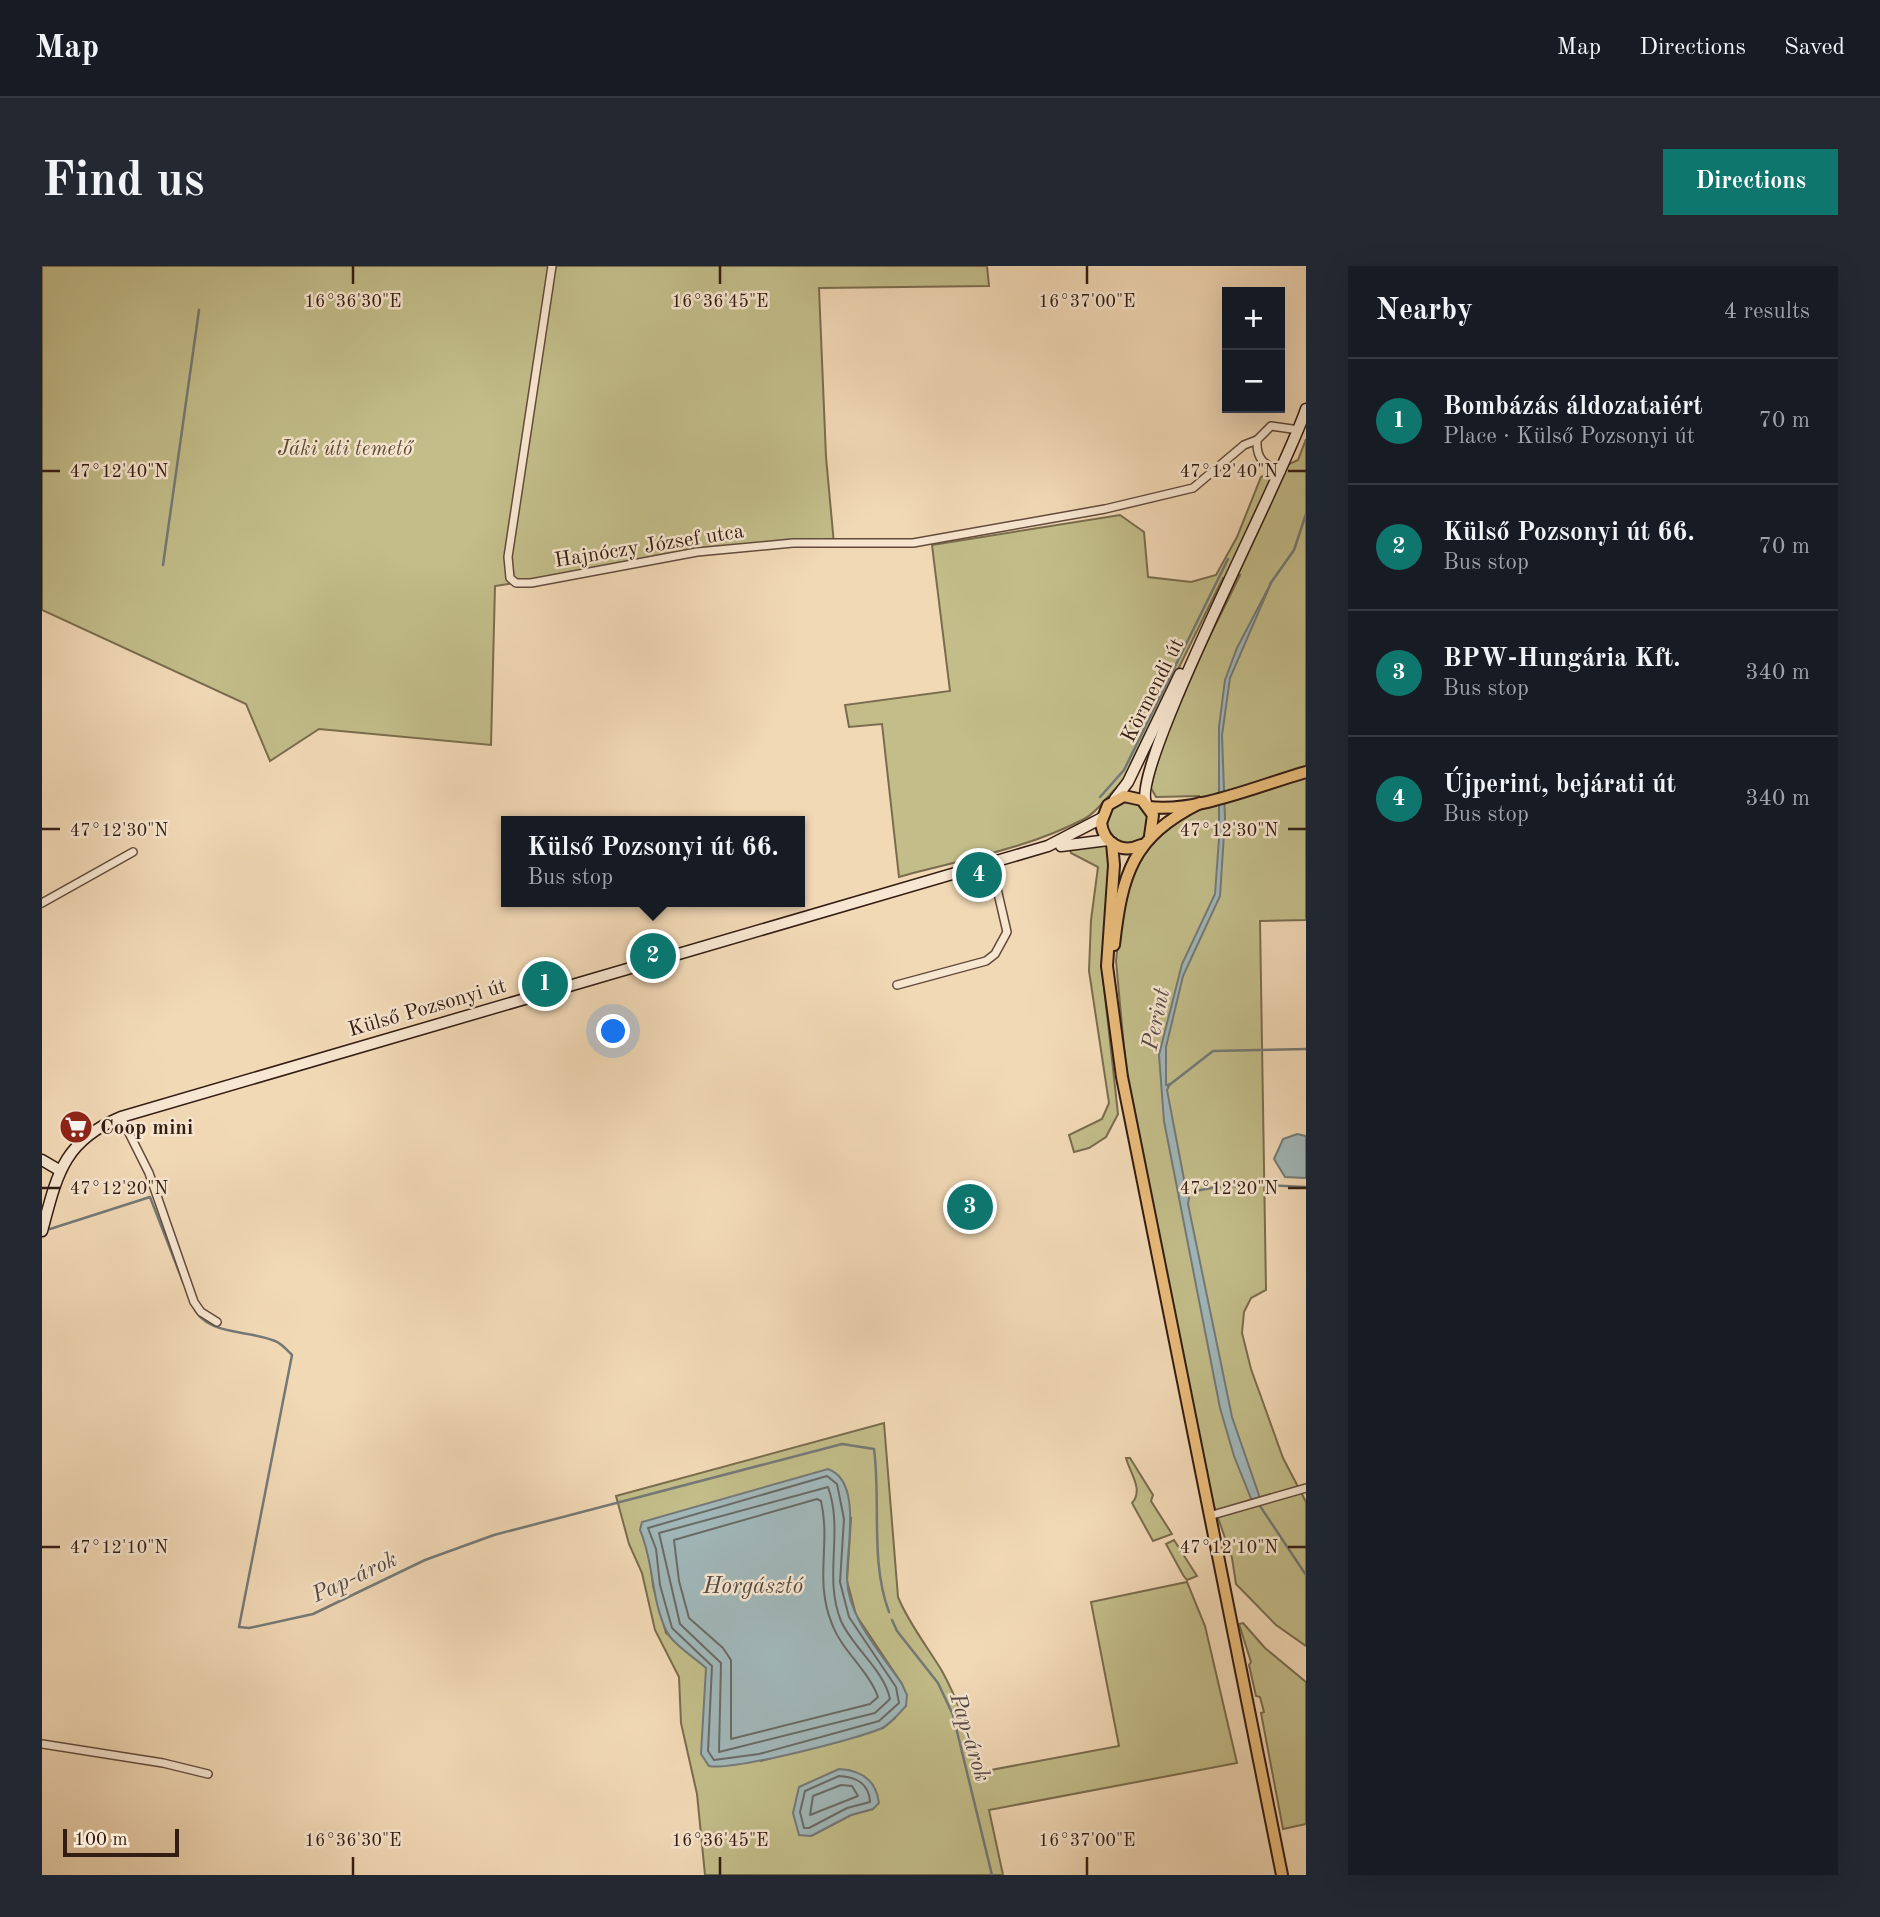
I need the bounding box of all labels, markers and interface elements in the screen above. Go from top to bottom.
text: Map [35,32,99,65]
text: Map [1557,36,1601,60]
text: Directions [1639,36,1746,60]
text: Saved [1784,36,1845,60]
button: Directions [1663,149,1838,215]
text: Find us [42,158,205,207]
map controls [1222,287,1285,413]
button: + [1222,287,1285,350]
text: 16°36'30"E [305,293,401,311]
text: 16°36'45"E [672,293,768,311]
text: 16°37'00"E [1039,293,1135,311]
text: Nearby [1376,296,1473,326]
text: 4 results [1724,300,1810,323]
button: − [1222,350,1285,413]
text: Bombázás áldozataiért [1443,394,1703,420]
text: 1 [1392,409,1406,432]
text: 70 m [1759,409,1810,432]
text: Place · Külső Pozsonyi út [1443,425,1695,448]
park label: Jáki úti temető [278,439,415,460]
text: 47°12'40"N [70,463,168,481]
text: 47°12'40"N [1180,463,1278,481]
text: Külső Pozsonyi út 66. [1443,520,1695,546]
street label: Hajnóczy József utca [553,521,745,572]
text: 2 [1392,535,1406,558]
text: 70 m [1759,535,1810,558]
text: Bus stop [1443,551,1529,574]
street label: Körmendi út [1118,635,1188,746]
text: BPW-Hungária Kft. [1443,646,1680,672]
text: 3 [1392,661,1406,684]
text: 340 m [1745,661,1810,684]
text: Bus stop [1443,677,1529,700]
text: Újperint, bejárati út [1443,772,1676,798]
text: 4 [1392,787,1406,810]
text: 340 m [1745,787,1810,810]
text: Bus stop [1443,803,1529,826]
popup [501,816,805,907]
text: 47°12'30"N [70,822,168,840]
text: 47°12'30"N [1180,822,1278,840]
text: Külső Pozsonyi út 66. [527,835,779,861]
pin: 4 [956,849,1002,901]
text: Bus stop [527,866,613,889]
pin: 2 [630,930,676,982]
pin: 1 [522,958,568,1010]
street label: Külső Pozsonyi út [346,976,509,1041]
water label: Perint [1139,986,1174,1053]
your location [596,1014,630,1048]
supermarket icon: Coop mini [57,1108,95,1146]
place label: Coop mini [100,1118,193,1139]
text: 47°12'20"N [70,1180,168,1198]
text: 47°12'20"N [1180,1180,1278,1198]
pin: 3 [947,1181,993,1233]
text: 47°12'10"N [70,1539,168,1557]
text: 47°12'10"N [1180,1539,1278,1557]
water label: Pap-árok [307,1548,401,1608]
water label: Horgásztó [702,1575,804,1599]
water label: Pap-árok [944,1689,994,1785]
scale bar [63,1826,178,1858]
text: 100 m [74,1831,127,1850]
text: 16°36'30"E [305,1832,401,1850]
text: 16°36'45"E [672,1832,768,1850]
text: 16°37'00"E [1039,1832,1135,1850]

